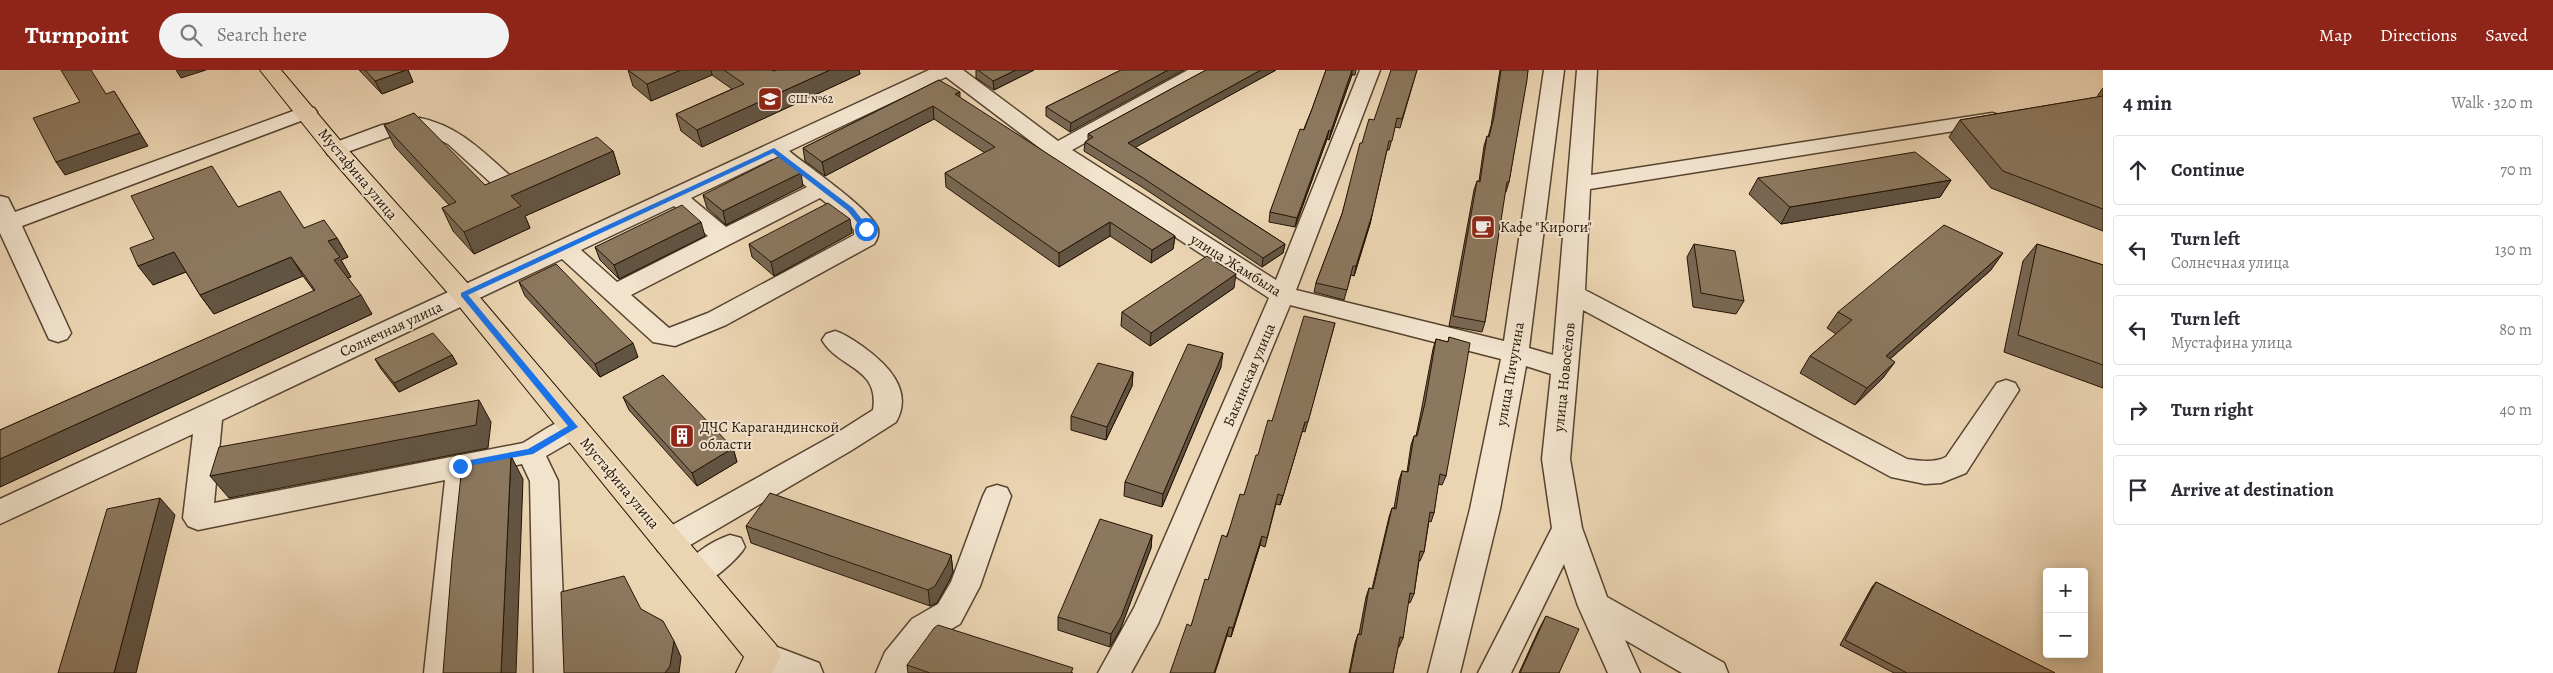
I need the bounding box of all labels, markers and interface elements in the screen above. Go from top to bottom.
search box [159,13,509,58]
text: Turnpoint [25,19,129,51]
icon: search [177,21,205,49]
text: Search here [217,22,307,48]
text: Map [2319,23,2352,47]
text: Directions [2380,23,2457,47]
text: Saved [2485,23,2528,47]
school or university icon: СШ №62 [757,86,783,112]
text: 4 min [2123,89,2172,117]
place label: СШ №62 [788,91,834,107]
text: Walk · 320 m [2451,92,2533,114]
street label: Мустафина улица [314,124,402,224]
icon: ahead [2124,156,2152,184]
text: Continue [2171,157,2245,183]
text: 70 m [2500,159,2532,181]
cafe icon: Кафе "Кироги" [1470,214,1496,240]
place label: Кафе "Кироги" [1500,217,1592,237]
route start [855,218,878,241]
text: Turn left [2171,226,2240,252]
street label: улица Жамбыла [1186,228,1285,301]
icon: left [2124,236,2152,264]
text: 130 m [2495,239,2532,261]
text: Солнечная улица [2171,252,2289,274]
street label: Солнечная улица [336,296,446,362]
text: Turn left [2171,306,2240,332]
icon: left [2124,316,2152,344]
text: 80 m [2499,319,2532,341]
street label: Бакинская улица [1218,320,1280,430]
street label: улица Пичугина [1491,320,1529,429]
street label: улица Новосёлов [1548,321,1580,434]
text: Мустафина улица [2171,332,2292,354]
icon: right [2124,396,2152,424]
text: Turn right [2171,397,2253,423]
text: 40 m [2500,399,2532,421]
place label: ДЧС Карагандинской области [700,417,839,454]
building icon: ДЧС Карагандинской области [669,423,695,449]
street label: Мустафина улица [576,433,664,533]
route end [449,455,472,478]
icon: arrive [2124,476,2152,504]
text: Arrive at destination [2171,477,2334,503]
map controls [2043,568,2088,658]
button: + [2043,568,2088,613]
button: − [2043,613,2088,658]

